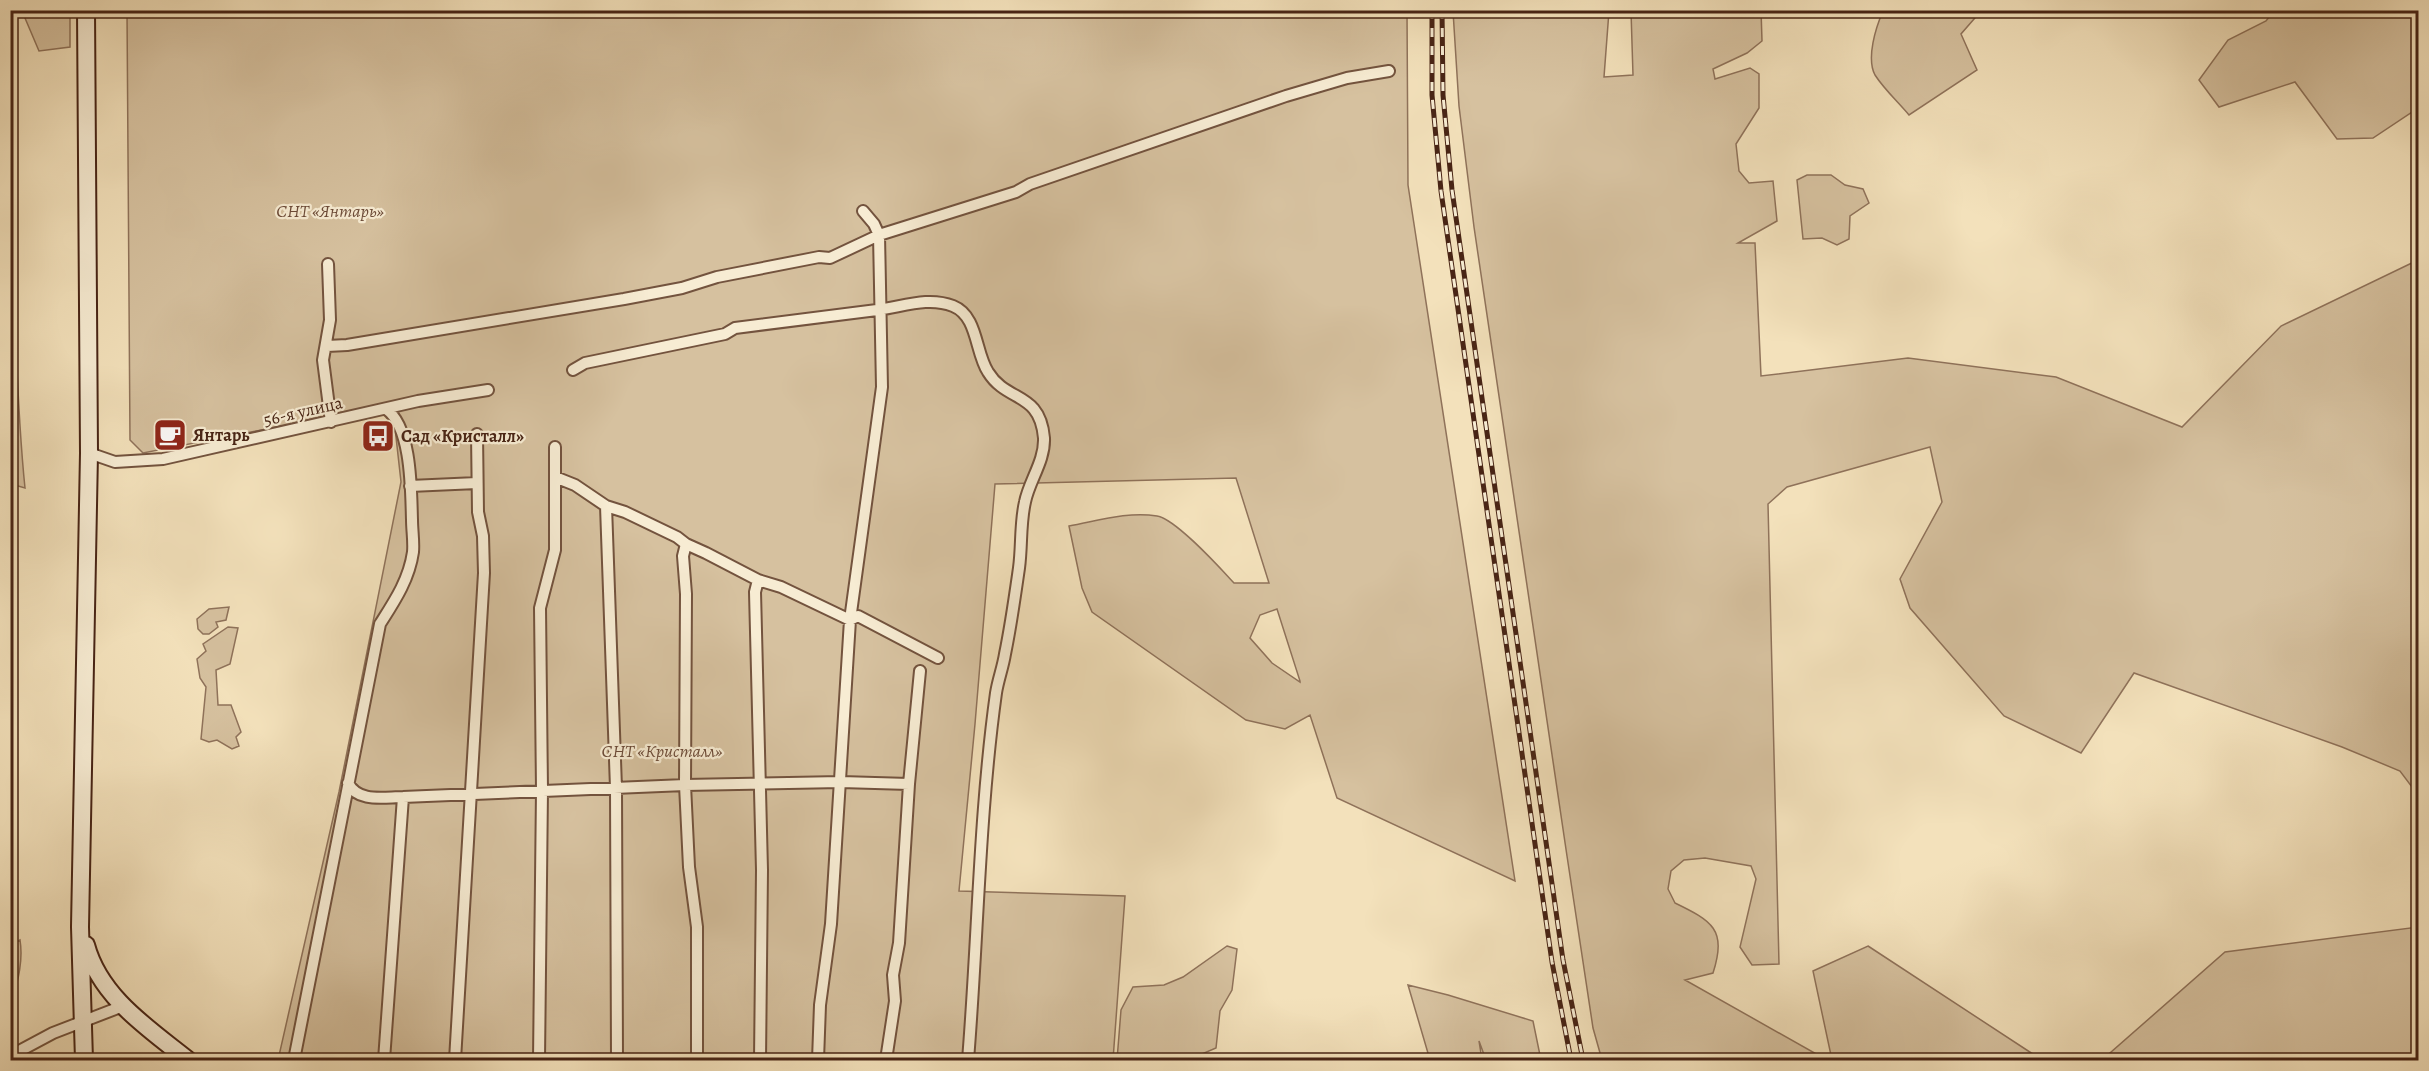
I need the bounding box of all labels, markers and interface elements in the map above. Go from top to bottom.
park label: СНТ «Янтарь» [276,199,384,223]
street label: 56-я улица [261,390,346,432]
cafe icon: Янтарь [152,417,188,453]
bus stop icon: Сад «Кристалл» [360,418,396,454]
place label: Янтарь [193,423,250,447]
place label: Сад «Кристалл» [401,424,524,448]
park label: СНТ «Кристалл» [602,739,723,763]

